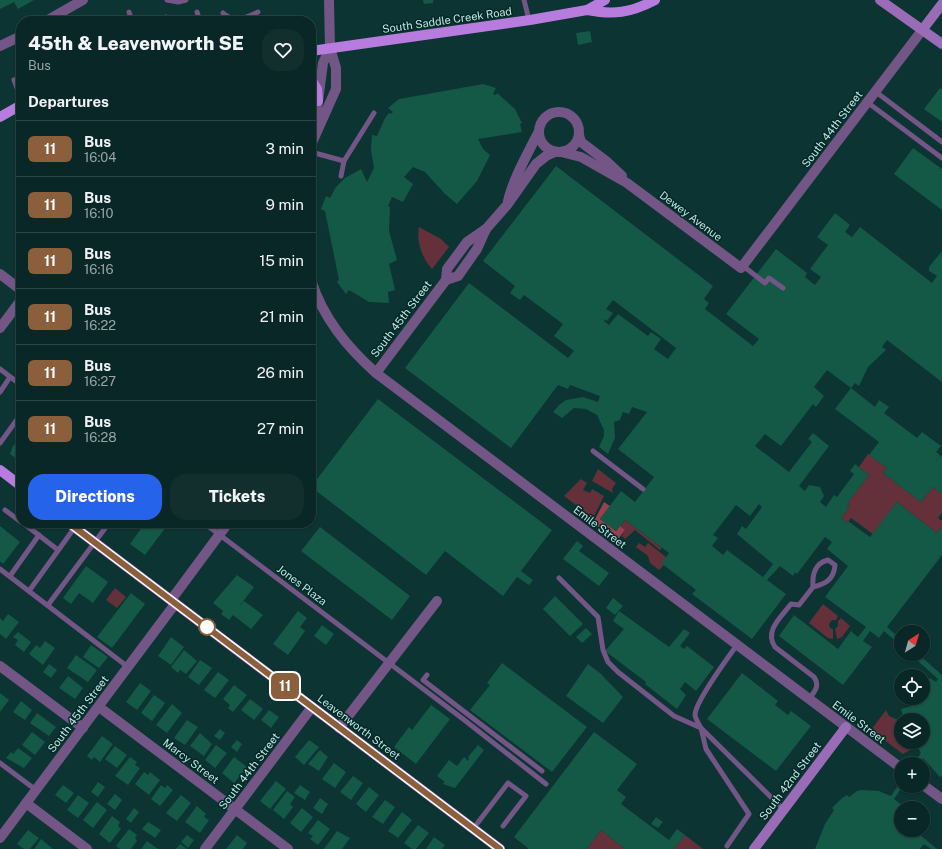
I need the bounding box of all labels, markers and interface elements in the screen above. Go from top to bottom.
street label: South Saddle Creek Road [381,5,513,35]
button: heart [262,29,304,71]
text: 45th & Leavenworth SE [28,32,244,54]
text: Bus [28,58,51,73]
street label: South 44th Street [799,88,865,170]
text: Departures [28,93,109,110]
text: Bus [84,133,111,150]
text: 3 min [265,140,304,157]
text: 11 [44,141,56,157]
text: 16:04 [84,150,116,165]
text: Bus [84,189,111,206]
street label: Dewey Avenue [658,189,724,243]
text: 9 min [266,196,304,213]
text: 11 [44,197,56,213]
text: 16:10 [84,206,114,221]
text: Bus [84,245,111,262]
text: 15 min [259,252,304,269]
text: 11 [44,253,56,269]
text: 16:16 [84,262,114,277]
street label: South 45th Street [368,278,434,360]
text: Bus [84,301,111,318]
text: 21 min [260,308,304,325]
text: 11 [44,309,56,325]
text: 16:22 [84,318,116,333]
text: Bus [84,357,111,374]
text: 26 min [257,364,304,381]
text: 11 [44,365,56,381]
text: 16:27 [84,374,116,389]
text: Bus [84,413,111,430]
text: 27 min [257,420,304,437]
text: 11 [44,421,56,437]
text: 16:28 [84,430,117,445]
button: Directions [28,474,162,520]
button: Tickets [170,474,304,520]
street label: Emile Street [571,503,629,551]
street label: Jones Plaza [275,562,329,608]
unlabelled marker [198,618,216,636]
north arrow [894,625,930,661]
map controls [894,625,930,837]
button: locate [894,669,930,705]
street label: South 45th Street [45,673,111,755]
line badge: 11 [267,673,303,699]
text: 11 [279,678,291,694]
street label: Leavenworth Street [315,692,403,762]
street label: Emile Street [830,698,888,746]
button: layers [894,713,930,749]
street label: South 44th Street [216,730,282,812]
street label: Marcy Street [161,736,221,786]
street label: South 42nd Street [757,740,823,822]
button: + [894,757,930,793]
button: − [894,801,930,837]

